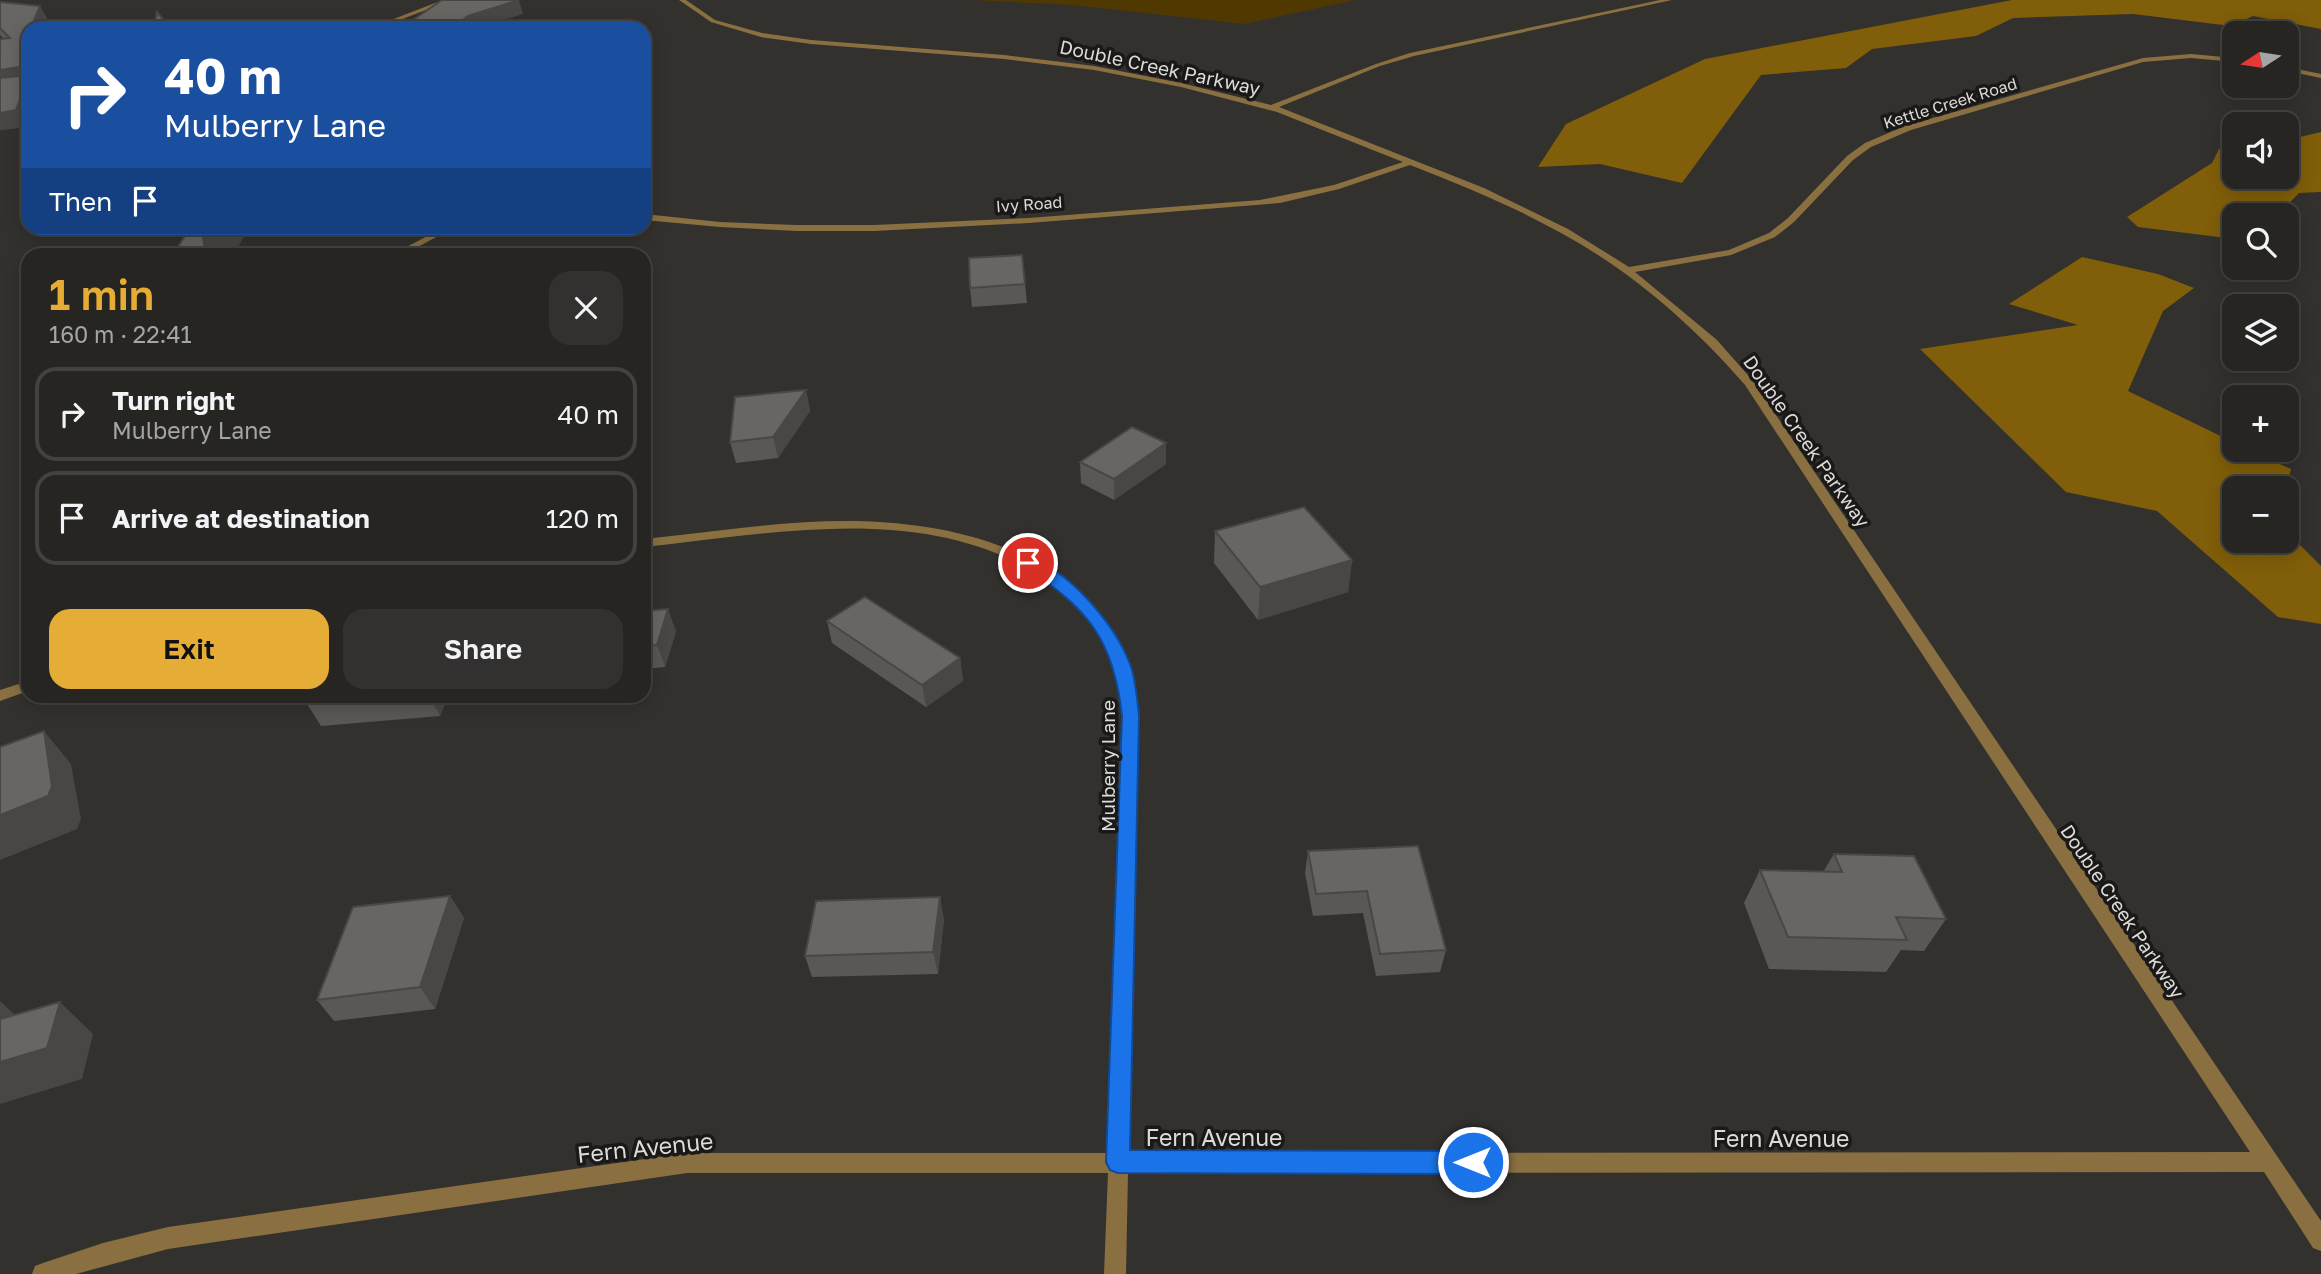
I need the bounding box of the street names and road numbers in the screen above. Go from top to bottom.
street label: Double Creek Parkway [1058,34,1263,100]
street label: Kettle Creek Road [1881,73,2019,133]
street label: Ivy Road [995,192,1063,216]
street label: Double Creek Parkway [1739,351,1875,532]
street label: Mulberry Lane [1096,700,1119,832]
street label: Double Creek Parkway [2056,820,2190,1003]
street label: Fern Avenue [1146,1123,1282,1151]
street label: Fern Avenue [1713,1124,1849,1152]
street label: Fern Avenue [575,1126,715,1168]

